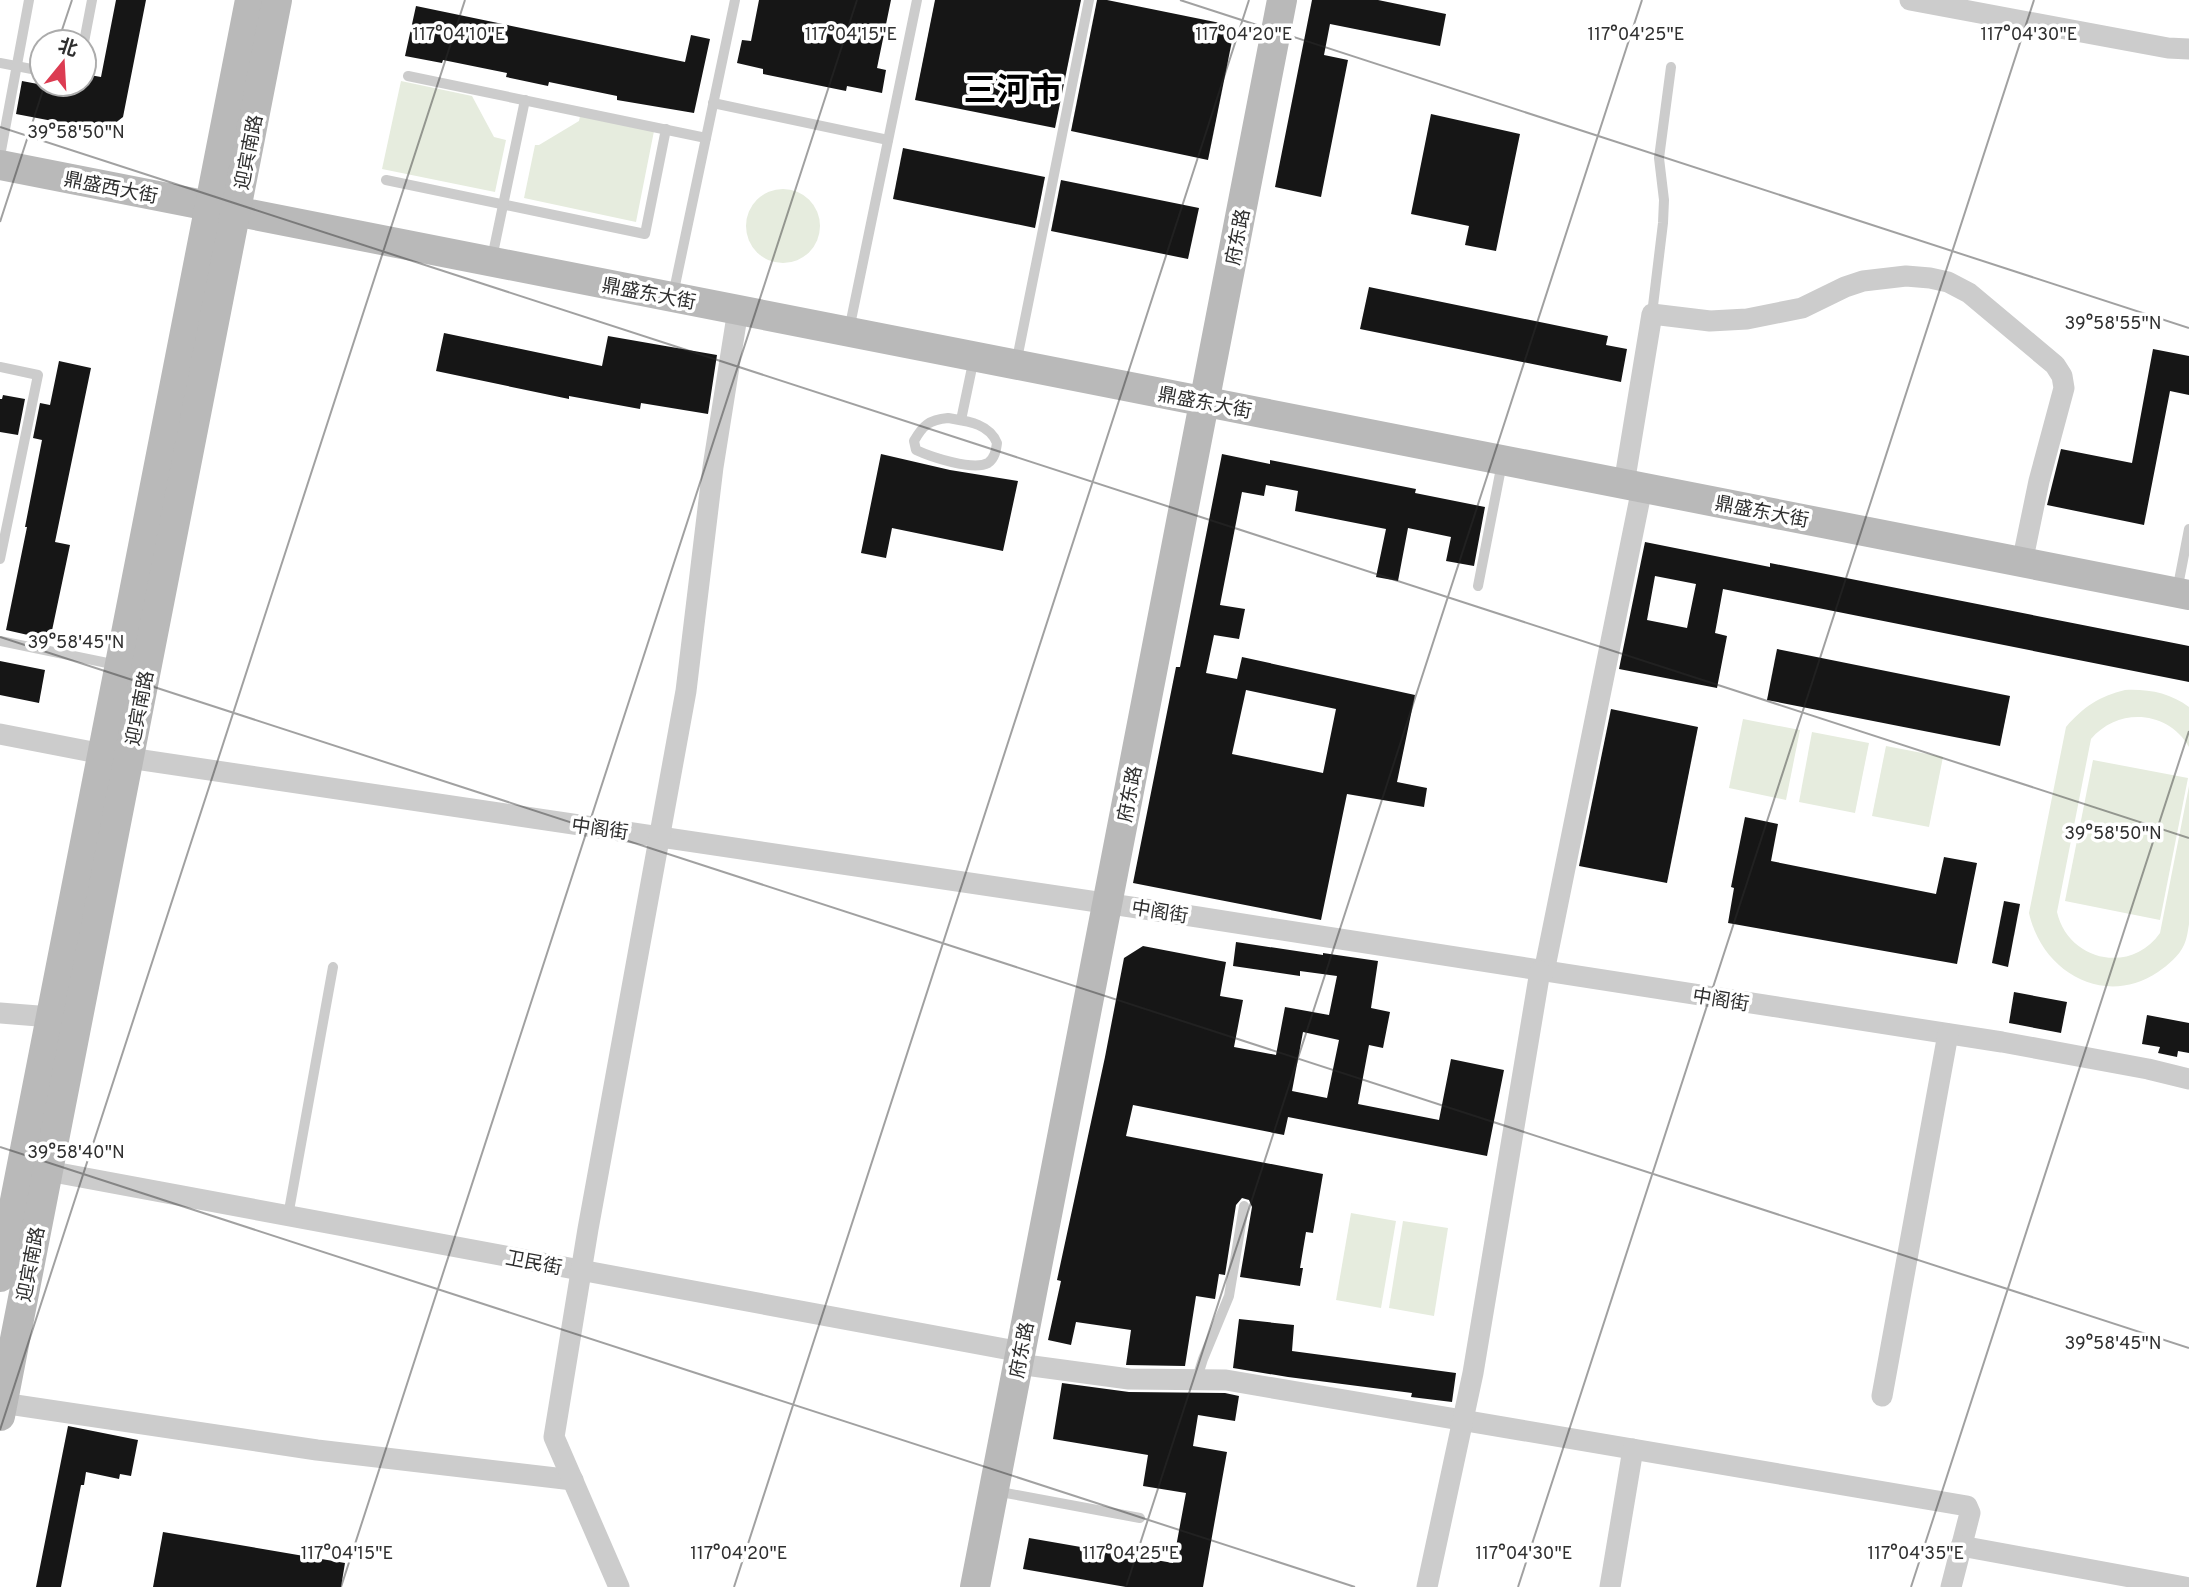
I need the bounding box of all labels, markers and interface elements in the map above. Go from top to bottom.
text: 117°04'10"E [412,24,506,47]
text: 117°04'15"E [805,24,897,47]
text: 117°04'20"E [1195,24,1293,47]
text: 117°04'25"E [1588,24,1684,47]
text: 117°04'30"E [1981,24,2077,47]
north arrow [28,28,98,98]
text: 北 [55,34,80,63]
district label: 三河市 [964,72,1063,114]
street label: 迎宾南路 [231,113,269,192]
text: 39°58'50"N [27,122,125,145]
street label: 鼎盛西大街 [62,168,160,210]
street label: 府东路 [1222,207,1256,268]
street label: 鼎盛东大街 [600,274,698,316]
text: 39°58'55"N [2065,313,2161,336]
street label: 鼎盛东大街 [1156,383,1254,425]
street label: 鼎盛东大街 [1713,492,1811,534]
text: 39°58'45"N [28,632,124,655]
street label: 迎宾南路 [122,669,160,748]
street label: 府东路 [1114,764,1148,825]
street label: 中阁街 [570,814,630,846]
text: 39°58'50"N [2064,823,2162,846]
street label: 中阁街 [1130,897,1190,929]
street label: 中阁街 [1691,985,1751,1017]
text: 39°58'40"N [27,1142,125,1165]
street label: 迎宾南路 [13,1225,51,1304]
street label: 卫民街 [503,1247,564,1281]
street label: 府东路 [1006,1320,1040,1381]
text: 39°58'45"N [2065,1333,2161,1356]
text: 117°04'15"E [301,1543,393,1566]
text: 117°04'20"E [690,1543,788,1566]
text: 117°04'25"E [1083,1543,1179,1566]
text: 117°04'30"E [1476,1543,1572,1566]
text: 117°04'35"E [1868,1543,1964,1566]

